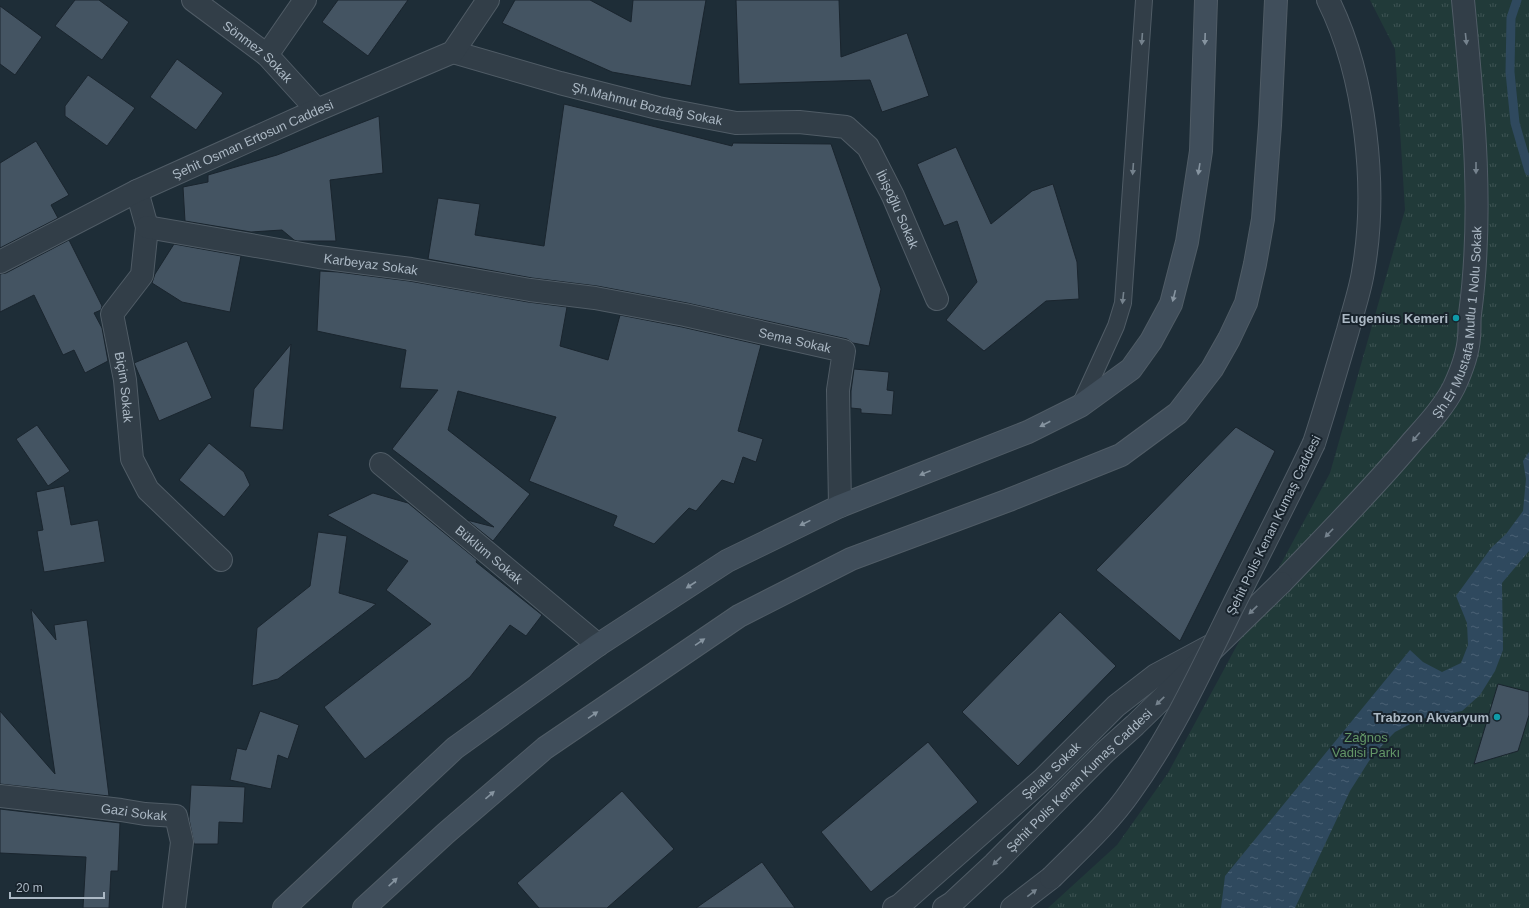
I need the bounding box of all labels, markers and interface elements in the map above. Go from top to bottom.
street label: Sönmez Sokak [220,18,296,86]
one-way arrow [1138,33,1145,45]
one-way arrow [1202,33,1208,46]
one-way arrow [1463,33,1470,45]
street label: Şh.Mahmut Bozdağ Sokak [570,79,724,128]
street label: Şehit Osman Ertosun Caddesi [170,97,336,182]
one-way arrow [1473,162,1479,175]
one-way arrow [1129,163,1136,175]
one-way arrow [1196,163,1202,175]
street label: İbişoğlu Sokak [873,168,922,251]
street label: Şh.Er Mustafa Mutlu 1 Nolu Sokak [1429,226,1484,421]
street label: Karbeyaz Sokak [323,251,420,278]
one-way arrow [1170,290,1176,302]
one-way arrow [1120,292,1126,304]
place label: Eugenius Kemeri [1342,311,1448,326]
marker: Eugenius Kemeri [1451,313,1461,323]
street label: Sema Sokak [757,325,833,356]
street label: Biçim Sokak [112,350,136,424]
one-way arrow [1039,421,1051,427]
one-way arrow [1412,432,1421,442]
street label: Şehit Polis Kenan Kumaş Caddesi [1223,433,1324,617]
one-way arrow [918,471,930,477]
one-way arrow [799,520,810,526]
street label: Büklüm Sokak [452,522,526,587]
one-way arrow [1324,528,1334,538]
one-way arrow [685,581,697,588]
one-way arrow [1248,606,1258,615]
one-way arrow [695,638,705,646]
one-way arrow [1155,696,1165,706]
street label: Şehit Polis Kenan Kumaş Caddesi [1003,706,1155,855]
place label: Trabzon Akvaryum [1373,710,1489,725]
one-way arrow [587,712,598,719]
marker: Trabzon Akvaryum [1492,712,1502,722]
park label: Zağnos Vadisi Parkı [1332,730,1400,760]
street label: Şelale Sokak [1019,739,1084,802]
one-way arrow [485,790,495,800]
street label: Gazi Sokak [100,801,168,823]
one-way arrow [992,856,1002,866]
scale bar [10,874,104,900]
one-way arrow [388,877,398,886]
text: 20 m [16,881,43,895]
one-way arrow [1026,889,1037,897]

